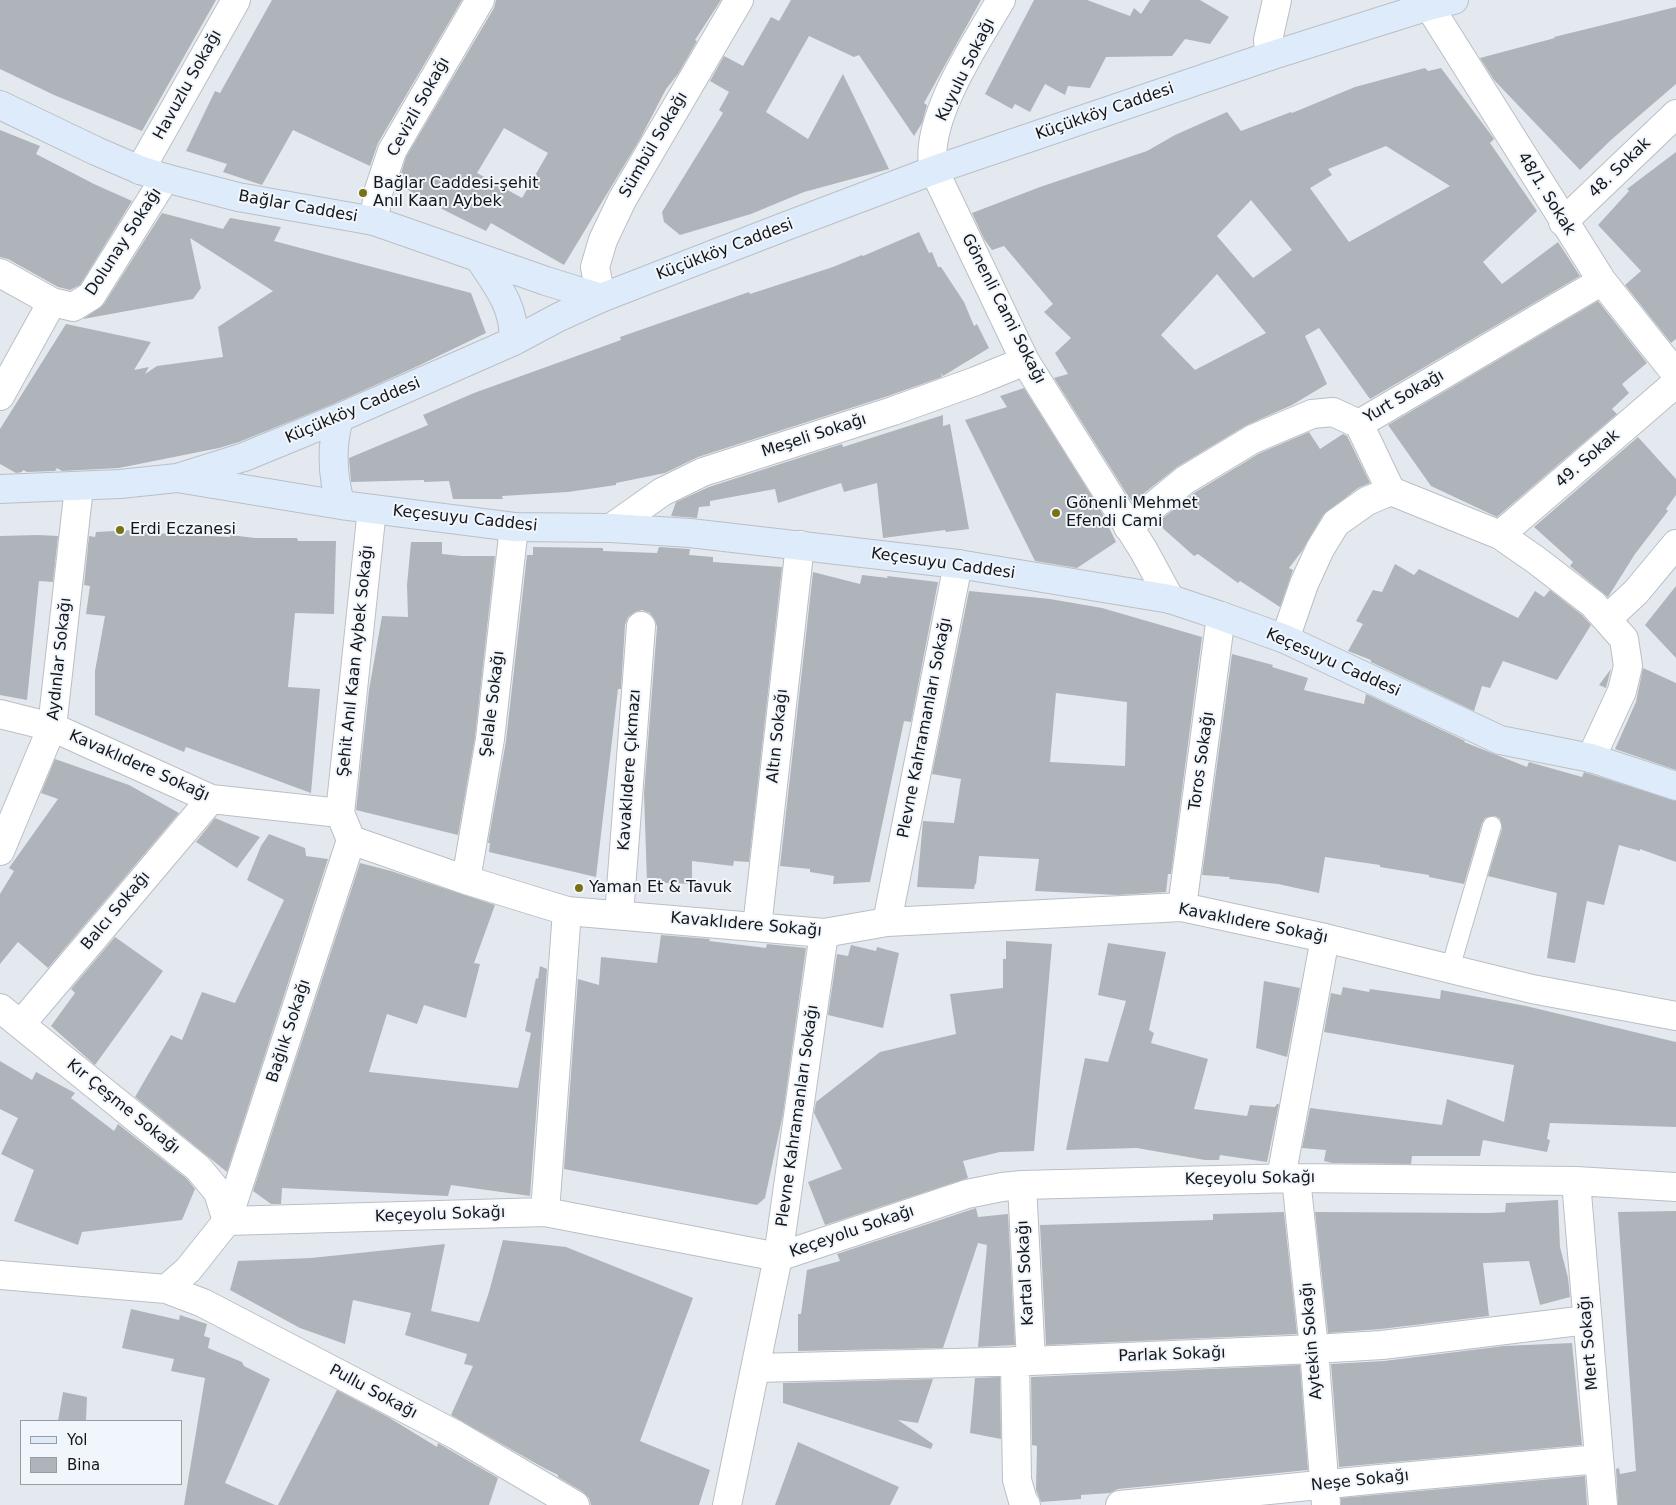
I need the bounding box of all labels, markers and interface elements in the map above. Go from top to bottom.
street label: Kuyulu Sokağı [933,15,999,125]
street label: Havuzlu Sokağı [150,27,226,143]
street label: Cevizli Sokağı [384,54,454,160]
street label: Küçükköy Caddesi [1033,79,1177,145]
street label: Sümbül Sokağı [616,89,692,201]
street label: 48. Sokak [1585,134,1655,202]
street label: 48/1. Sokak [1513,149,1579,239]
place label: Bağlar Caddesi-şehit Anıl Kaan Aybek [373,174,539,212]
street label: Dolunay Sokağı [82,185,166,299]
street label: Bağlar Caddesi [237,187,359,227]
marker: Bağlar Caddesi-şehit Anıl Kaan Aybek [357,187,369,199]
street label: Küçükköy Caddesi [654,215,796,285]
street label: Gönenli Cami Sokağı [957,231,1049,387]
street label: Yurt Sokağı [1361,366,1447,428]
street label: Küçükköy Caddesi [283,374,423,448]
street label: Meşeli Sokağı [759,410,869,462]
street label: 49. Sokak [1552,426,1624,492]
place label: Gönenli Mehmet Efendi Cami [1066,494,1198,532]
street label: Keçesuyu Caddesi [392,502,538,536]
marker: Gönenli Mehmet Efendi Cami [1050,507,1062,519]
place label: Erdi Eczanesi [130,520,236,540]
marker: Erdi Eczanesi [114,524,126,536]
street label: Şehit Anıl Kaan Aybek Sokağı [334,544,378,778]
street label: Keçesuyu Caddesi [870,544,1016,584]
street label: Aydınlar Sokağı [44,597,76,721]
street label: Plevne Kahramanları Sokağı [894,616,956,840]
street label: Keçesuyu Caddesi [1263,625,1403,701]
street label: Şelale Sokağı [477,650,509,758]
street label: Altın Sokağı [764,688,792,784]
street label: Kavaklıdere Çıkmazı [615,689,645,851]
street label: Toros Sokağı [1186,710,1218,812]
street label: Kavaklıdere Sokağı [66,726,212,806]
street label: Balcı Sokağı [78,868,154,954]
place label: Yaman Et & Tavuk [589,878,732,898]
marker: Yaman Et & Tavuk [573,882,585,894]
street label: Kavaklıdere Sokağı [1177,900,1329,948]
street label: Kavaklıdere Sokağı [669,909,823,941]
street label: Bağlık Sokağı [263,977,315,1085]
street label: Plevne Kahramanları Sokağı [773,1004,823,1228]
street label: Kır Çeşme Sokağı [63,1056,183,1158]
street label: Keçeyolu Sokağı [1185,1168,1315,1190]
street label: Keçeyolu Sokağı [787,1202,917,1262]
street label: Keçeyolu Sokağı [374,1203,506,1227]
street label: Kartal Sokağı [1014,1220,1038,1326]
street label: Aytekin Sokağı [1297,1282,1327,1400]
street label: Mert Sokağı [1575,1295,1603,1391]
street label: Parlak Sokağı [1118,1344,1226,1366]
street label: Pullu Sokağı [326,1361,420,1423]
legend [20,1420,182,1485]
text: Yol [67,1431,88,1449]
text: Bina [67,1456,100,1474]
street label: Neşe Sokağı [1310,1466,1410,1496]

